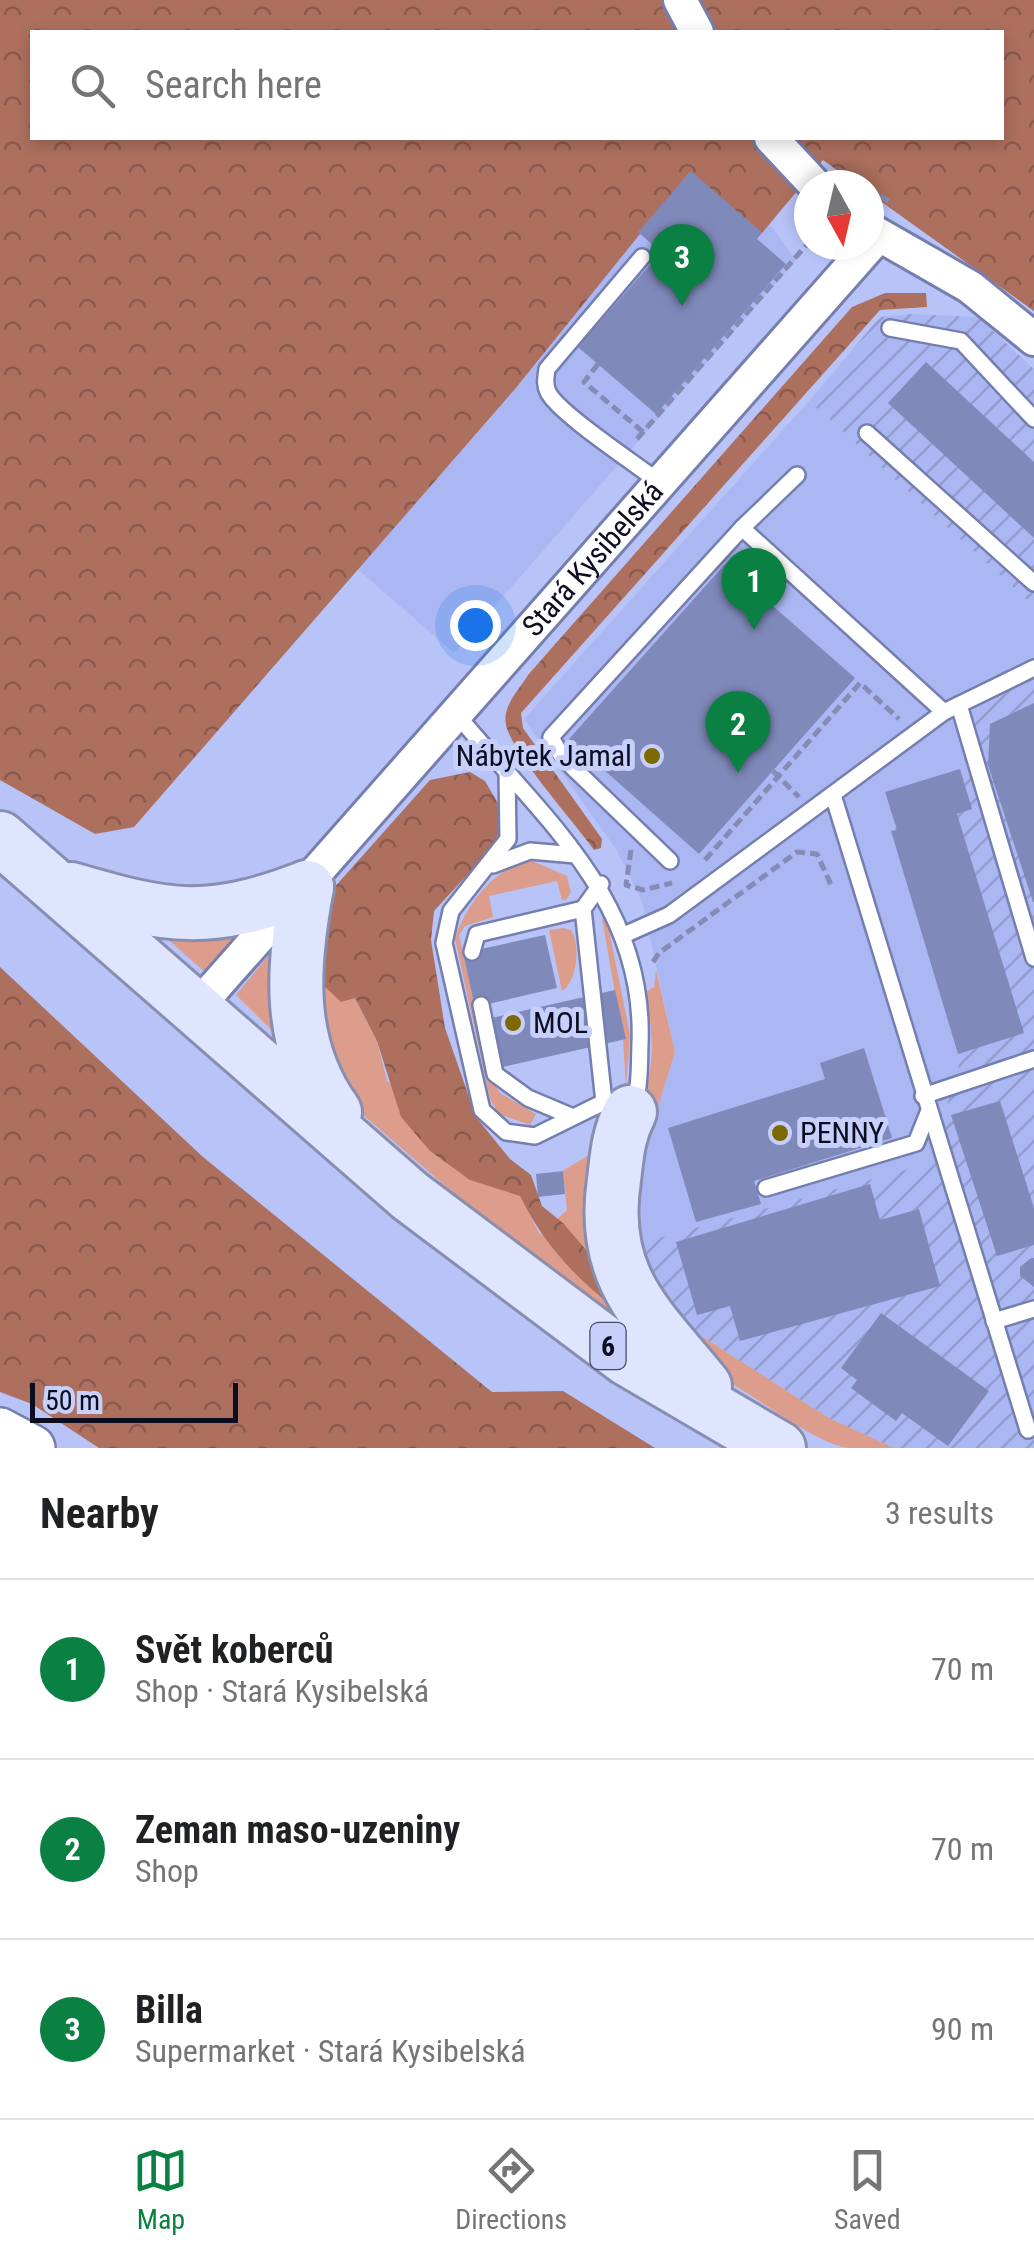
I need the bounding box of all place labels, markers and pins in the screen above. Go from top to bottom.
pin: 3 [650,224,714,306]
pin: 1 [722,548,786,630]
pin: 2 [706,690,770,773]
place label: Nábytek Jamal [456,738,632,773]
marker: Nábytek Jamal [641,745,663,767]
place label: MOL [533,1005,588,1040]
marker: MOL [502,1012,524,1034]
place label: PENNY [800,1115,884,1150]
marker: PENNY [769,1122,791,1144]

